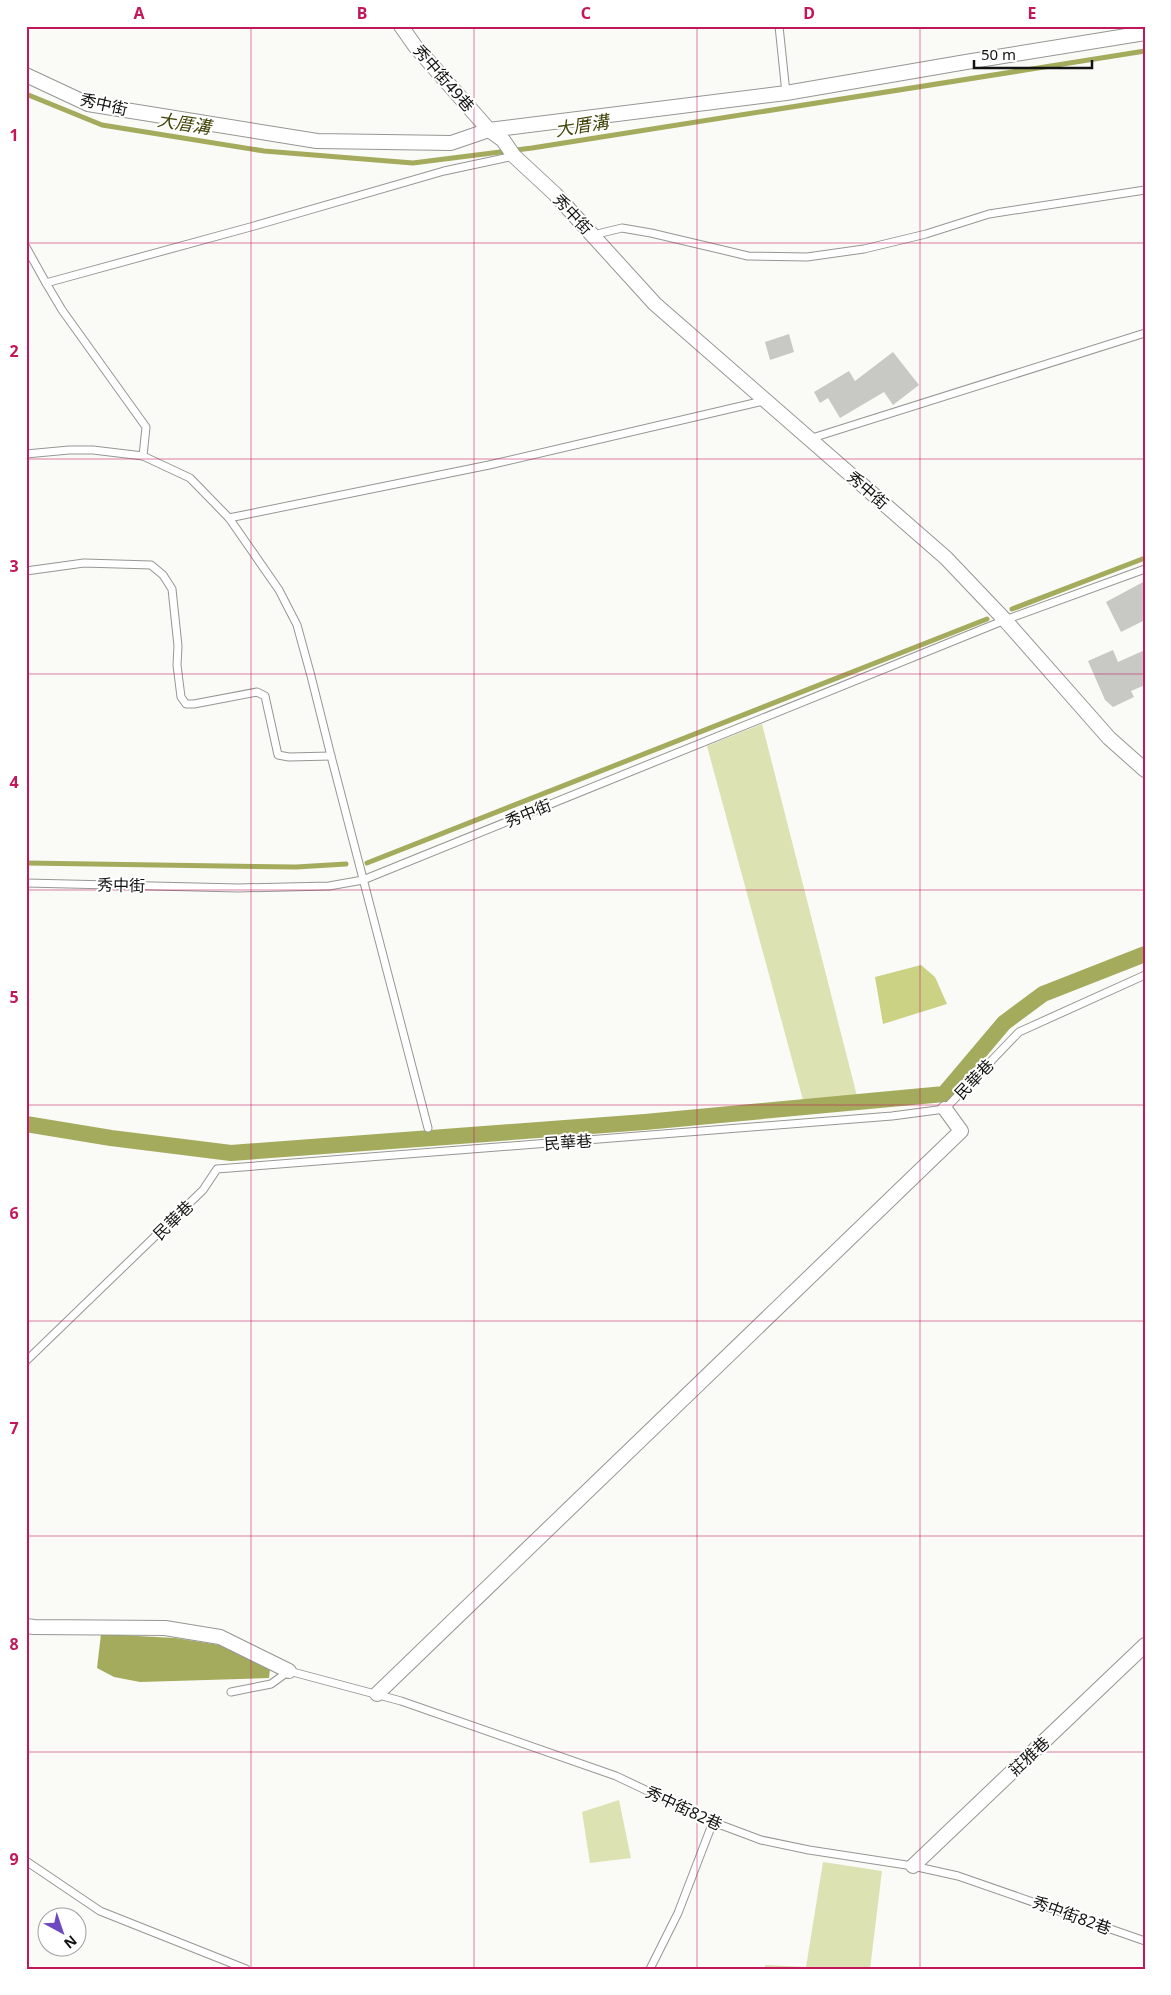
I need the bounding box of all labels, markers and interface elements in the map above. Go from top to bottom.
text: A [133,2,145,24]
text: B [357,2,367,24]
text: C [581,2,591,24]
text: D [803,2,815,24]
text: E [1028,2,1037,24]
scale bar [974,38,1091,70]
street label: 秀中街49巷 [409,40,479,116]
text: 50 m [981,44,1016,64]
street label: 秀中街 [78,88,130,120]
water label: 大厝溝 [156,107,216,140]
water label: 大厝溝 [553,108,613,141]
text: 1 [9,124,19,146]
street label: 秀中街 [549,189,597,239]
text: 2 [9,340,19,362]
street label: 秀中街 [843,466,893,514]
text: 3 [9,555,19,577]
text: 4 [9,771,19,793]
street label: 秀中街 [502,794,554,832]
street label: 秀中街 [97,874,145,896]
text: 5 [9,986,19,1008]
street label: 民華巷 [949,1054,999,1104]
street label: 民華巷 [543,1129,593,1155]
street label: 民華巷 [148,1195,198,1245]
text: 6 [9,1202,19,1224]
text: 7 [9,1417,19,1439]
text: 8 [9,1633,19,1655]
street label: 莊雅巷 [1004,1732,1054,1780]
street label: 秀中街82巷 [642,1781,726,1835]
text: 9 [9,1848,19,1870]
street label: 秀中街82巷 [1030,1891,1114,1939]
north arrow [38,1908,88,1958]
text: N [60,1931,81,1953]

